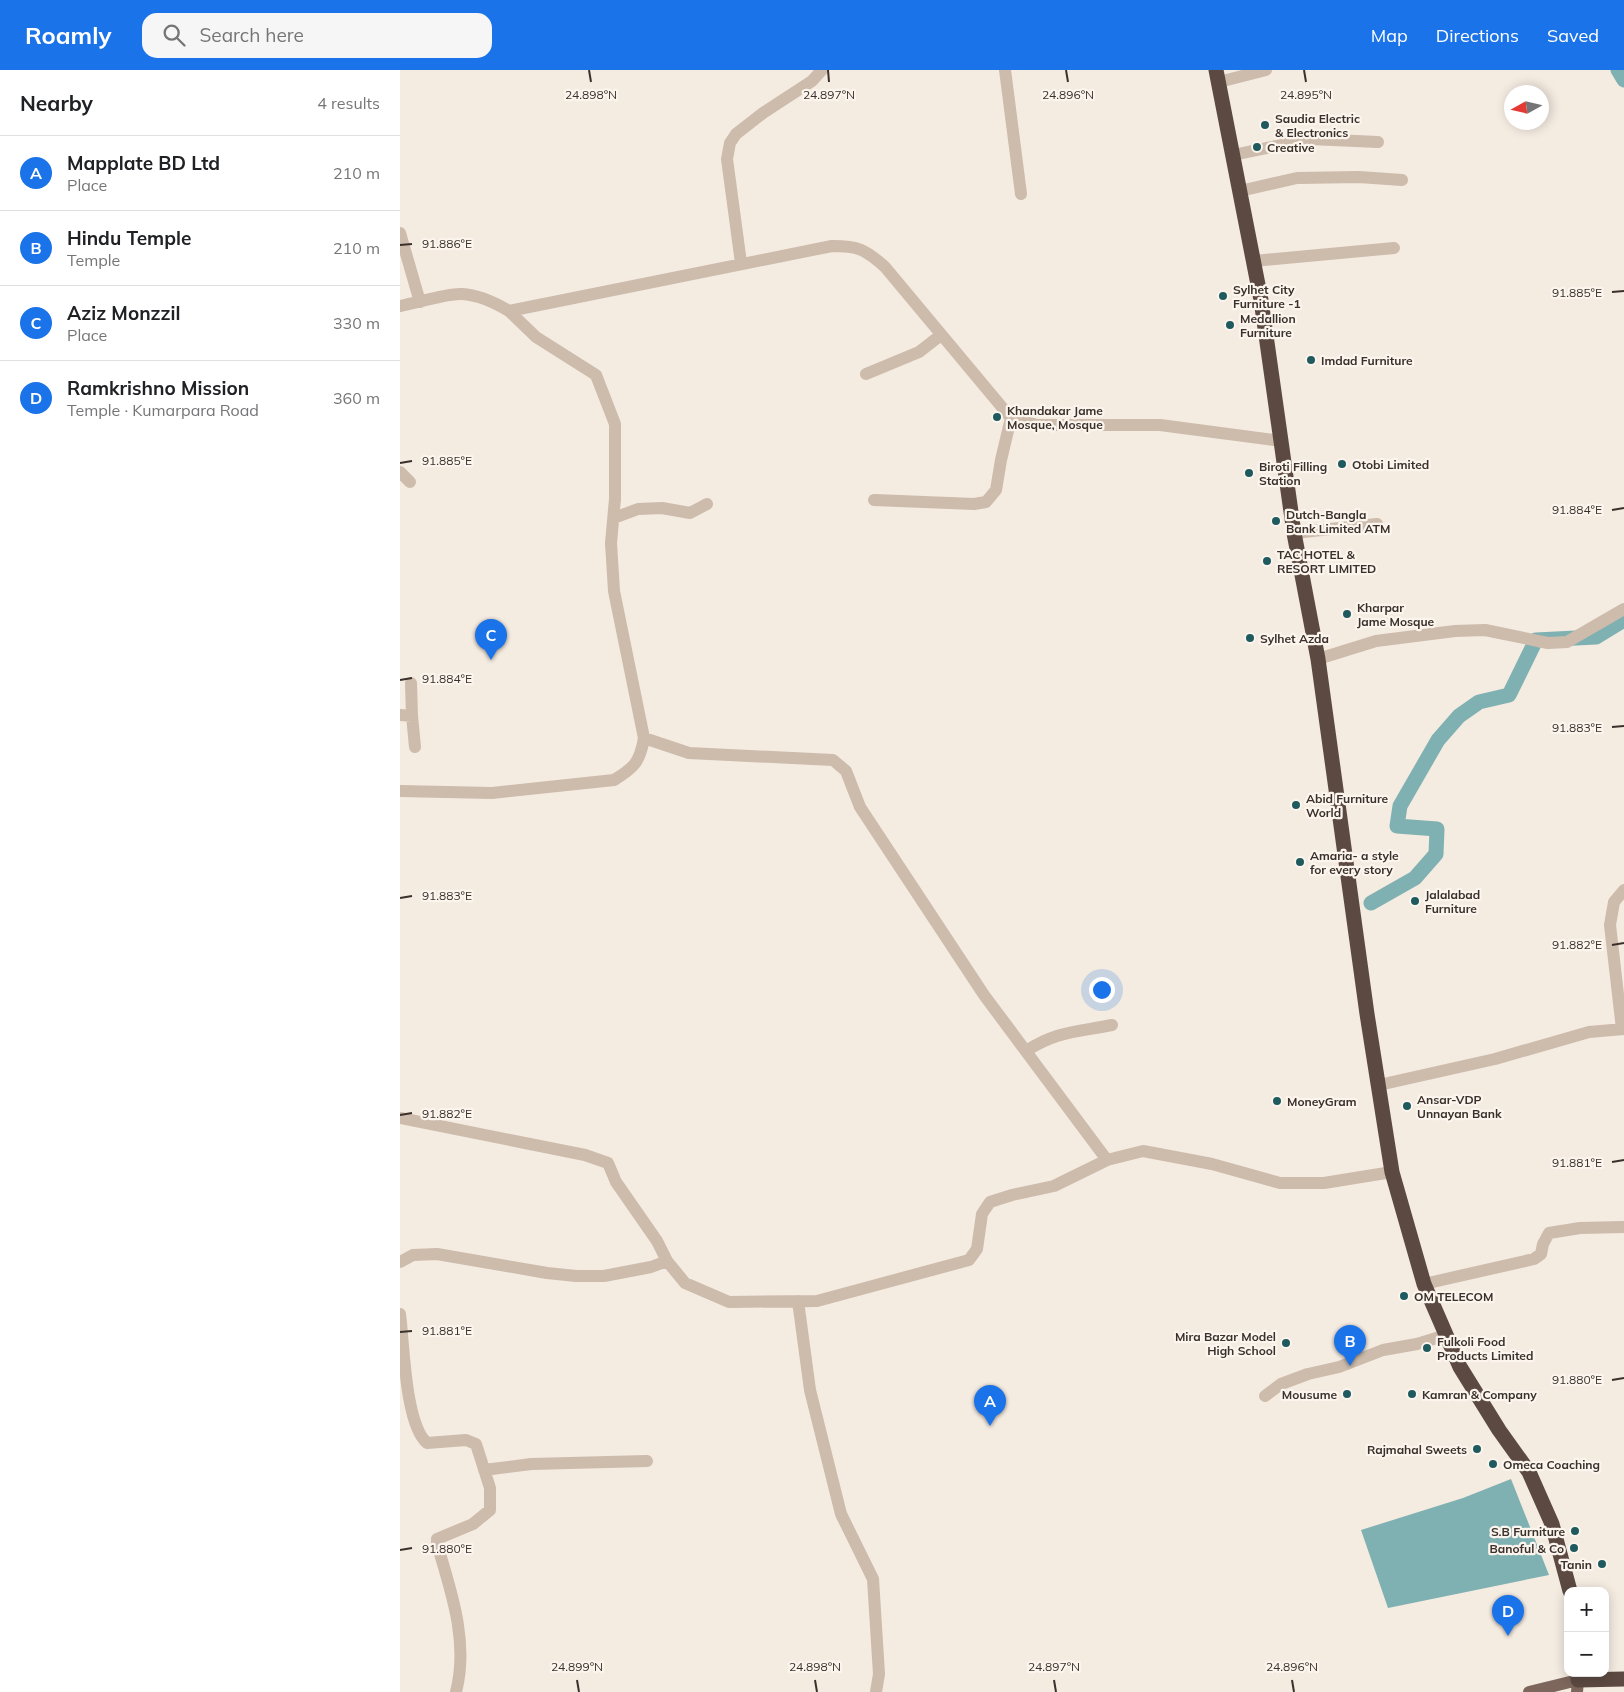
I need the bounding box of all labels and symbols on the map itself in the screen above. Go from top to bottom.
north arrow [1504,85,1549,130]
text: 24.898°N [565,87,617,102]
text: 24.897°N [803,87,855,102]
text: 24.896°N [1042,87,1094,102]
text: 24.895°N [1280,87,1332,102]
place label: Saudia Electric & Electronics [1275,111,1360,140]
marker: Saudia Electric & Electronics [1259,119,1271,131]
place label: Creative [1267,140,1315,155]
marker: Creative [1251,141,1263,153]
text: 91.886°E [422,236,472,251]
place label: Sylhet City Furniture -1 [1233,282,1301,311]
text: 91.885°E [1552,285,1602,300]
marker: Sylhet City Furniture -1 [1217,290,1229,302]
place label: Medallion Furniture [1240,311,1296,340]
marker: Medallion Furniture [1224,319,1236,331]
place label: Imdad Furniture [1321,353,1413,368]
marker: Imdad Furniture [1305,354,1317,366]
place label: Khandakar Jame Mosque, Mosque [1007,403,1103,432]
marker: Khandakar Jame Mosque, Mosque [991,411,1003,423]
text: 91.885°E [422,453,472,468]
place label: Otobi Limited [1352,457,1429,472]
marker: Otobi Limited [1336,458,1348,470]
place label: Biroti Filling Station [1259,459,1327,488]
marker: Biroti Filling Station [1243,467,1255,479]
text: 91.884°E [1552,502,1602,517]
place label: Dutch-Bangla Bank Limited ATM [1286,507,1390,536]
marker: Dutch-Bangla Bank Limited ATM [1270,515,1282,527]
place label: TAC HOTEL & RESORT LIMITED [1277,547,1376,576]
marker: TAC HOTEL & RESORT LIMITED [1261,555,1273,567]
place label: Kharpar Jame Mosque [1357,600,1435,629]
marker: Kharpar Jame Mosque [1341,608,1353,620]
pin: C [475,619,507,660]
place label: Sylhet Azda [1260,631,1329,646]
marker: Sylhet Azda [1244,632,1256,644]
text: 91.884°E [422,671,472,686]
text: 91.883°E [1552,720,1602,735]
place label: Abid Furniture World [1306,791,1389,820]
marker: Abid Furniture World [1290,799,1302,811]
place label: Amaria- a style for every story [1310,848,1399,877]
marker: Amaria- a style for every story [1294,856,1306,868]
place label: Jalalabad Furniture [1425,887,1480,916]
text: 91.883°E [422,888,472,903]
marker: Jalalabad Furniture [1409,895,1421,907]
text: 91.882°E [1552,937,1602,952]
your location [1089,977,1115,1003]
place label: Ansar-VDP Unnayan Bank [1417,1092,1502,1121]
place label: MoneyGram [1287,1094,1357,1109]
marker: MoneyGram [1271,1095,1283,1107]
marker: Ansar-VDP Unnayan Bank [1401,1100,1413,1112]
text: 91.882°E [422,1106,472,1121]
text: 91.881°E [1552,1155,1602,1170]
place label: OM TELECOM [1414,1289,1493,1304]
marker: OM TELECOM [1398,1290,1410,1302]
text: 91.881°E [422,1323,472,1338]
pin: B [1334,1325,1366,1366]
place label: Mira Bazar Model High School [1175,1329,1276,1358]
place label: Fulkoli Food Products Limited [1437,1334,1533,1363]
marker: Mira Bazar Model High School [1280,1337,1292,1349]
marker: Fulkoli Food Products Limited [1421,1342,1433,1354]
text: 91.880°E [1552,1372,1602,1387]
pin: A [974,1385,1006,1426]
place label: Mousume [1282,1387,1337,1402]
place label: Kamran & Company [1422,1387,1537,1402]
marker: Mousume [1341,1388,1353,1400]
marker: Kamran & Company [1406,1388,1418,1400]
place label: Rajmahal Sweets [1367,1442,1467,1457]
marker: Rajmahal Sweets [1471,1443,1483,1455]
place label: Omeca Coaching [1503,1457,1600,1472]
marker: Omeca Coaching [1487,1458,1499,1470]
place label: S.B Furniture [1491,1524,1565,1539]
marker: S.B Furniture [1569,1525,1581,1537]
text: 91.880°E [422,1541,472,1556]
place label: Banoful & Co [1490,1541,1564,1556]
marker: Banoful & Co [1568,1542,1580,1554]
place label: Tanin [1560,1557,1592,1572]
marker: Tanin [1596,1558,1608,1570]
pin: D [1492,1595,1524,1636]
text: 24.899°N [551,1659,603,1674]
text: 24.898°N [789,1659,841,1674]
text: 24.897°N [1028,1659,1080,1674]
text: 24.896°N [1266,1659,1318,1674]

